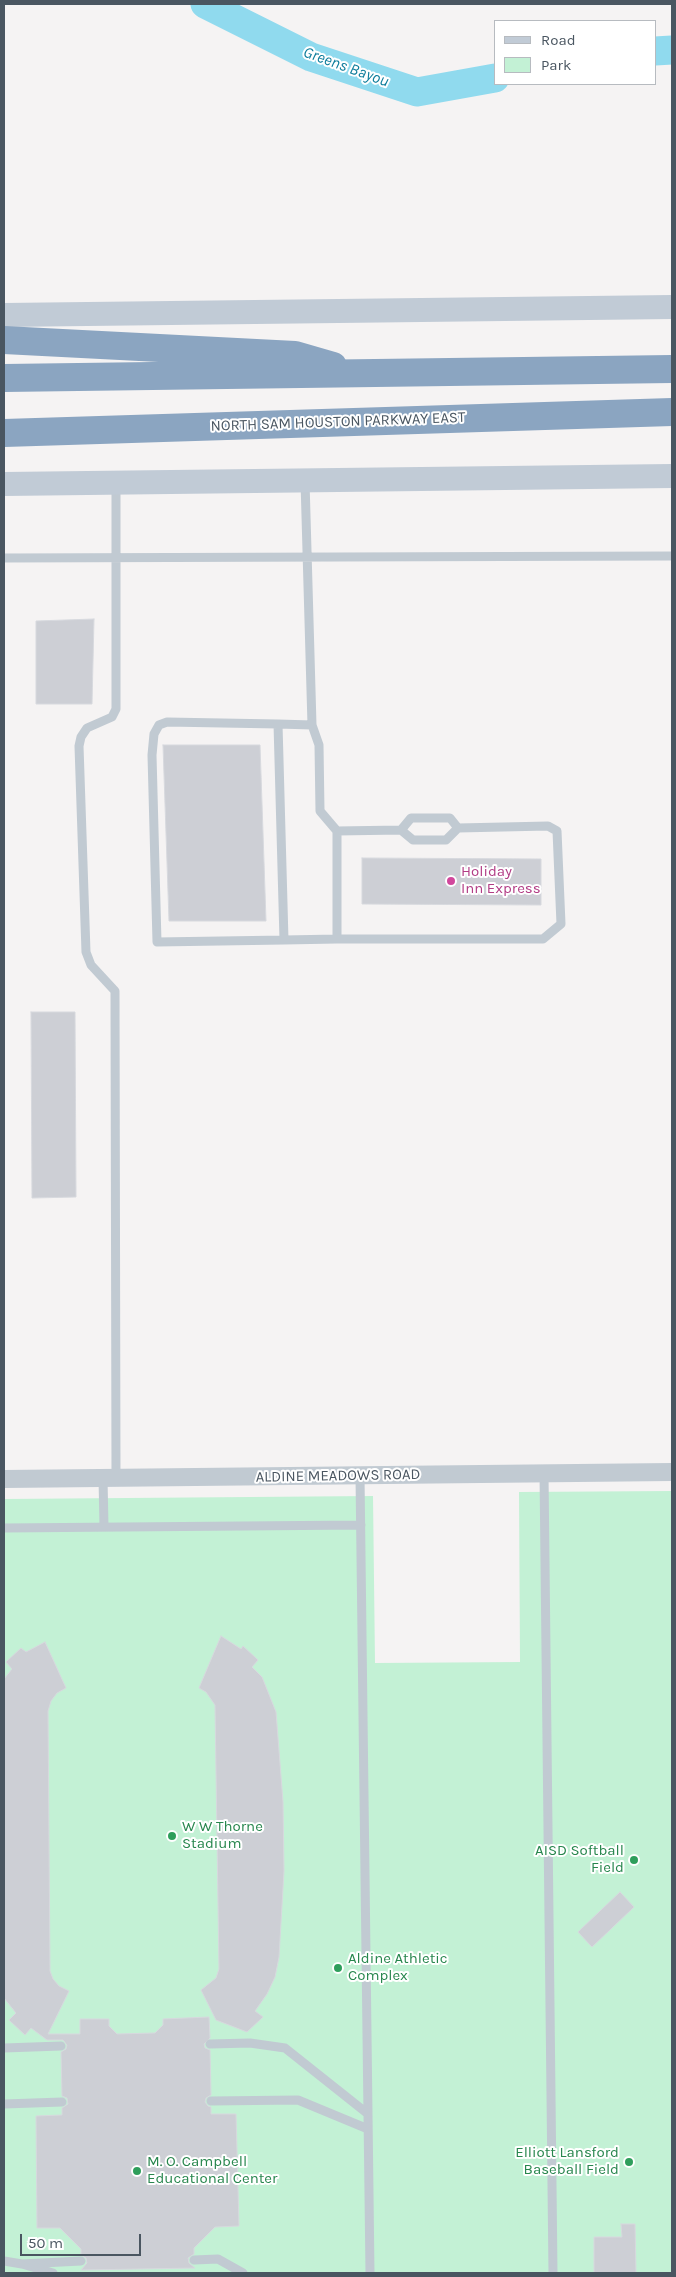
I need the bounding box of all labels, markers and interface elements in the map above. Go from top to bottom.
legend [493,20,656,85]
text: Road [541,31,576,49]
water label: Greens Bayou [301,43,391,91]
text: Park [541,56,571,74]
street label: NORTH SAM HOUSTON PARKWAY EAST [210,409,466,435]
place label: Holiday Inn Express [461,863,541,898]
marker: Holiday Inn Express [445,875,457,887]
street label: ALDINE MEADOWS ROAD [255,1466,421,1486]
place label: W W Thorne Stadium [182,1818,263,1853]
marker: W W Thorne Stadium [166,1830,178,1842]
place label: AISD Softball Field [535,1842,624,1877]
marker: AISD Softball Field [628,1854,640,1866]
place label: Aldine Athletic Complex [348,1950,448,1985]
marker: Aldine Athletic Complex [332,1962,344,1974]
place label: Elliott Lansford Baseball Field [515,2144,619,2179]
place label: M. O. Campbell Educational Center [147,2153,277,2188]
marker: Elliott Lansford Baseball Field [623,2156,635,2168]
marker: M. O. Campbell Educational Center [131,2165,143,2177]
scale bar [22,2224,144,2256]
text: 50 m [28,2234,63,2252]

